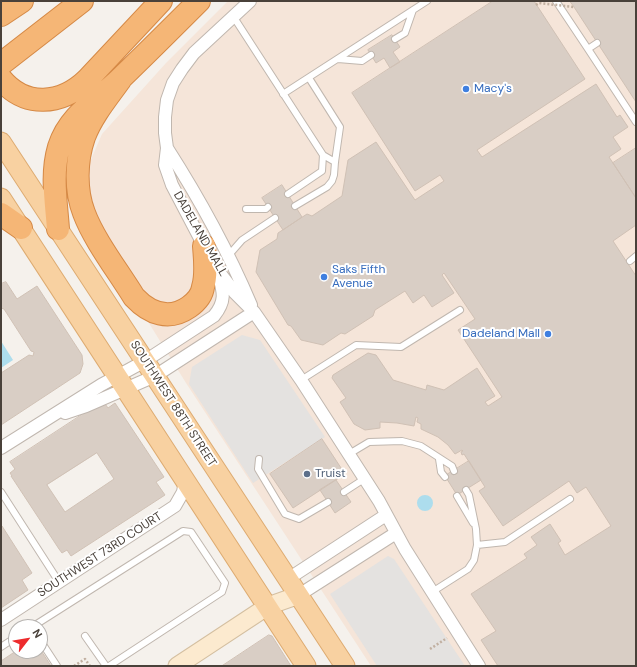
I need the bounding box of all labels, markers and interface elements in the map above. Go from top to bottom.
place label: Macy's [474,82,512,96]
marker: Macy's [461,84,471,94]
street label: DADELAND MALL [170,189,230,279]
place label: Saks Fifth Avenue [332,263,385,291]
marker: Saks Fifth Avenue [319,272,329,282]
place label: Dadeland Mall [462,327,540,341]
marker: Dadeland Mall [543,329,553,339]
street label: SOUTHWEST 88TH STREET [127,338,219,470]
place label: Truist [315,467,346,481]
marker: Truist [302,469,312,479]
street label: SOUTHWEST 73RD COURT [35,509,165,601]
north arrow [8,619,48,659]
text: N [29,626,45,640]

